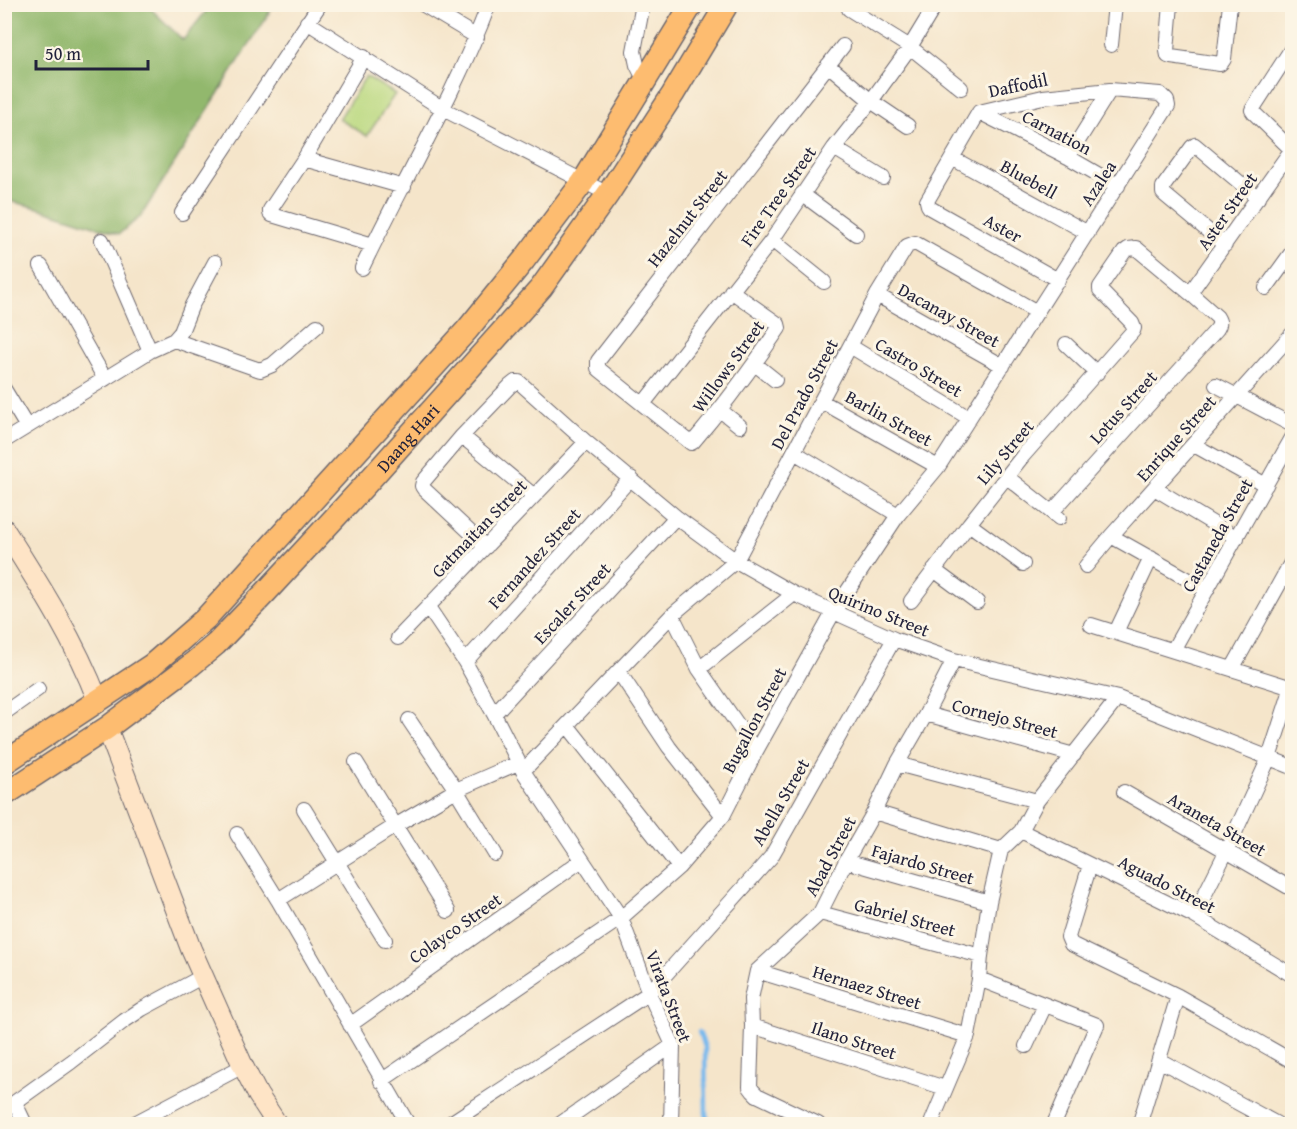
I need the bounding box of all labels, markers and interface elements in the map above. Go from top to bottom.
scale bar [36,33,148,71]
text: 50 m [45,40,81,67]
street label: Daffodil [986,66,1050,104]
street label: Carnation [1018,102,1096,162]
street label: Fire Tree Street [733,140,823,252]
street label: Bluebell [996,152,1062,206]
street label: Azalea [1073,155,1123,211]
street label: Hazelnut Street [640,163,734,273]
street label: Aster Street [1190,166,1264,256]
street label: Aster [979,206,1028,250]
street label: Dacanay Street [893,276,1006,355]
street label: Willows Street [685,314,771,418]
street label: Castro Street [870,330,968,404]
street label: Del Prado Street [763,333,845,454]
street label: Lotus Street [1083,364,1164,450]
street label: Barlin Street [841,383,938,453]
street label: Enrique Street [1130,388,1223,487]
street label: Daang Hari [369,397,445,478]
street label: Lily Street [970,413,1041,490]
street label: Gatmaitan Street [425,472,534,583]
street label: Castaneda Street [1175,473,1260,597]
street label: Fernandez Street [481,501,587,615]
street label: Escaler Street [527,556,617,650]
street label: Quirino Street [824,578,934,644]
street label: Bugallon Street [715,662,794,778]
street label: Cornejo Street [949,691,1061,745]
street label: Abella Street [744,753,816,851]
street label: Araneta Street [1163,785,1272,863]
street label: Abad Street [797,810,863,901]
street label: Fajardo Street [869,836,978,892]
street label: Aguado Street [1113,848,1221,920]
street label: Colayco Street [403,886,508,970]
street label: Gabriel Street [851,891,959,944]
street label: Virata Street [639,946,699,1047]
street label: Hernaez Street [809,958,925,1017]
street label: Ilano Street [808,1014,901,1067]

